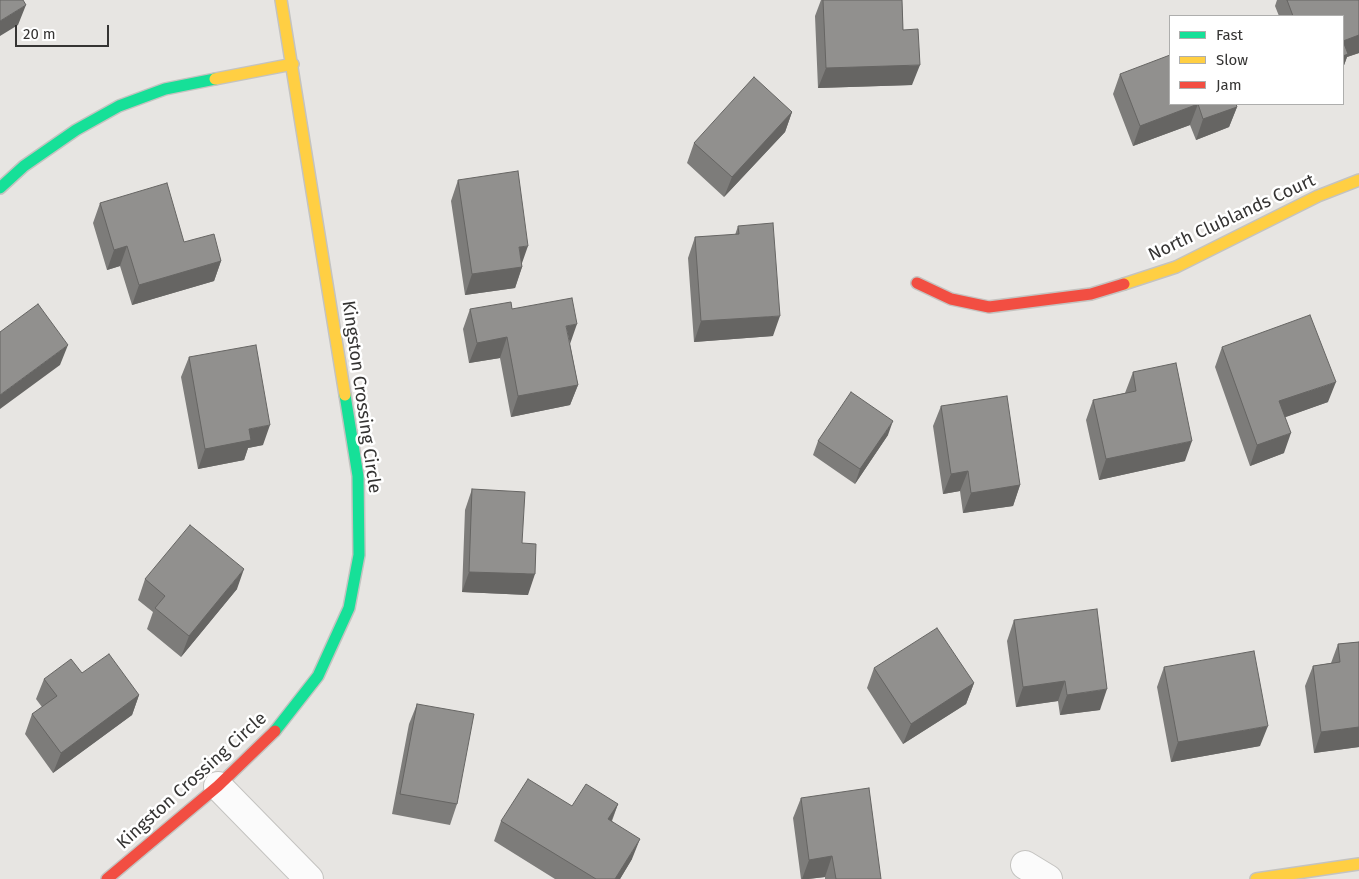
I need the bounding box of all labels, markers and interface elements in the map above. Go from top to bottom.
scale bar [18,15,111,47]
legend [1169,15,1344,105]
text: 20 m [23,25,56,43]
text: Fast [1216,26,1243,44]
text: Slow [1216,51,1248,69]
text: Jam [1216,76,1242,94]
street label: North Clublands Court [1145,170,1319,266]
street label: Kingston Crossing Circle [337,299,385,495]
street label: Kingston Crossing Circle [113,708,271,854]

